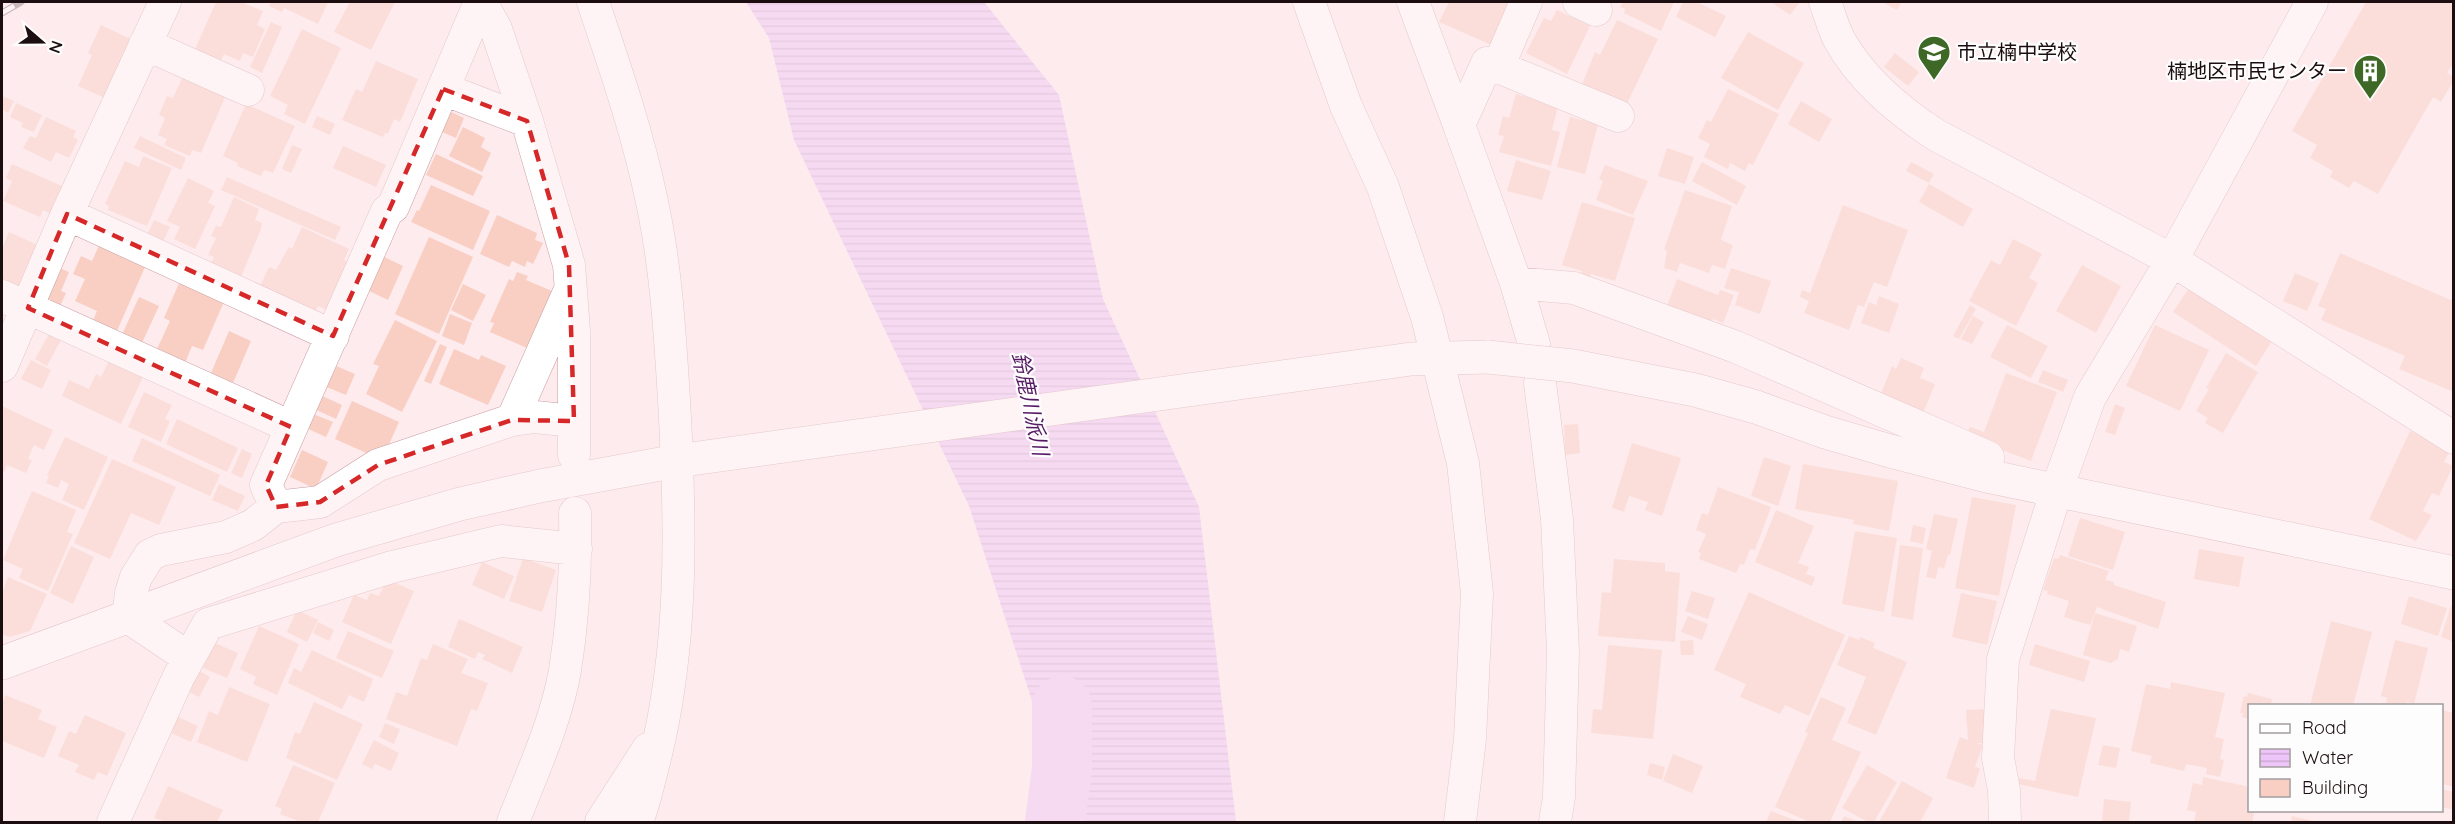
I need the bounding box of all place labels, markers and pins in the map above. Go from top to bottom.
school or university icon: 市立楠中学校 [1916,34,1952,81]
place label: 市立楠中学校 [1957,39,2077,64]
building icon: 楠地区市民センター [2352,53,2388,100]
place label: 楠地区市民センター [2167,58,2347,83]

